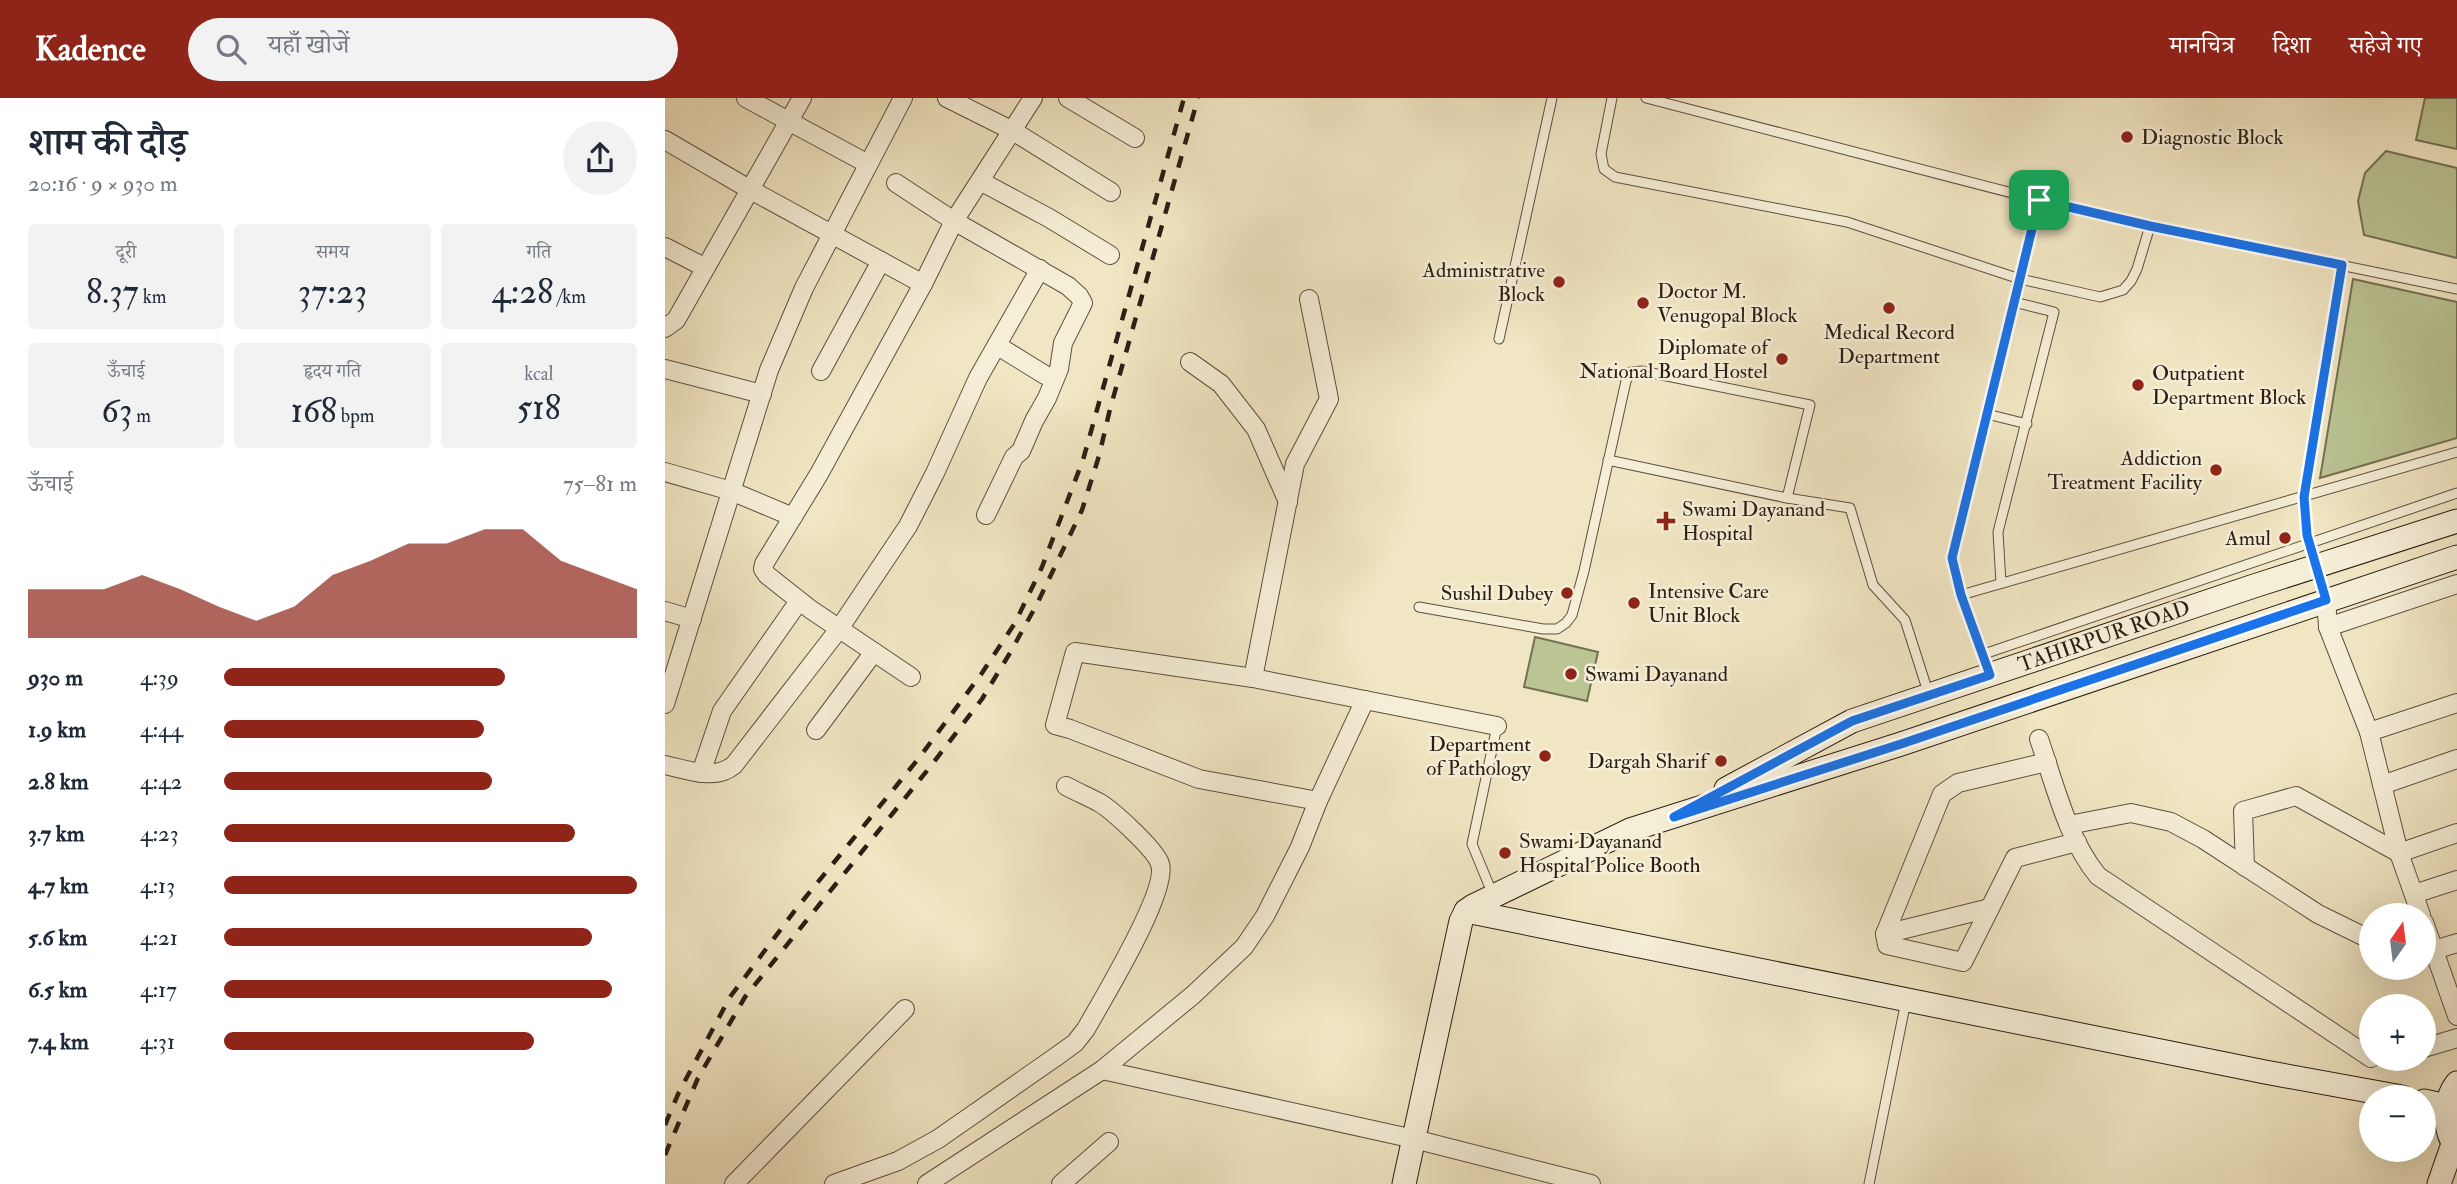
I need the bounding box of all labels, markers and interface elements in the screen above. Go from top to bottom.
search box [188,18,678,81]
text: Kadence [35,29,146,70]
text: यहाँ खोजें [268,29,349,61]
icon: search [212,30,250,68]
text: मानचित्र [2169,30,2235,61]
text: दिशा [2273,30,2311,61]
text: सहेजे गए [2349,30,2422,61]
text: शाम की दौड़ [28,119,187,167]
button: share [563,121,637,195]
place label: Diagnostic Block [2141,124,2284,151]
marker: Diagnostic Block [2119,129,2135,145]
text: 20:16 · 9 × 930 m [28,169,178,198]
pin [2009,170,2069,230]
icon: arrive [2020,181,2058,219]
text: दूरी [116,240,136,264]
text: समय [316,240,349,264]
text: गति [526,240,551,264]
place label: Administrative Block [1422,257,1545,308]
text: 8.37 [86,270,139,314]
text: 37:23 [298,270,367,314]
text: 4:28 [492,270,553,314]
marker: Administrative Block [1551,274,1567,290]
place label: Doctor M. Venugopal Block [1657,278,1798,329]
text: km [139,285,166,309]
text: /km [553,285,586,309]
marker: Doctor M. Venugopal Block [1635,295,1651,311]
marker: Medical Record Department [1881,300,1897,316]
place label: Medical Record Department [1823,319,1955,370]
place label: Diplomate of National Board Hostel [1579,334,1771,385]
marker: Diplomate of National Board Hostel [1774,351,1790,367]
text: ऊँचाई [107,359,145,383]
text: हृदय गति [304,359,361,383]
place label: Outpatient Department Block [2152,360,2306,411]
text: kcal [524,362,553,386]
marker: Outpatient Department Block [2130,377,2146,393]
text: 518 [517,386,561,430]
text: 63 [101,389,132,433]
text: 168 [290,389,337,433]
text: m [132,404,151,428]
text: bpm [337,404,375,428]
place label: Addiction Treatment Facility [2048,445,2203,496]
marker: Addiction Treatment Facility [2208,462,2224,478]
text: ऊँचाई [28,469,73,498]
text: 75–81 m [563,469,637,498]
place label: Swami Dayanand Hospital [1682,496,1826,547]
marker: Swami Dayanand Hospital [1656,511,1676,531]
place label: Amul [2224,525,2272,552]
marker: Amul [2277,530,2293,546]
place label: Intensive Care Unit Block [1648,578,1769,629]
place label: Sushil Dubey [1441,580,1554,607]
marker: Sushil Dubey [1559,585,1575,601]
street label: TAHIRPUR ROAD [2015,594,2194,679]
marker: Intensive Care Unit Block [1626,595,1642,611]
place label: Swami Dayanand [1585,661,1729,688]
text: 930 m [28,663,83,692]
text: 4:39 [140,663,179,692]
marker: Swami Dayanand [1563,666,1579,682]
text: 1.9 km [28,715,86,744]
text: 4:44 [140,715,183,744]
place label: Department of Pathology [1426,731,1532,782]
marker: Department of Pathology [1537,748,1553,764]
place label: Dargah Sharif [1588,748,1710,775]
marker: Dargah Sharif [1713,753,1729,769]
text: 2.8 km [28,767,89,796]
text: 4:42 [140,767,182,796]
text: 3.7 km [28,819,85,848]
text: 4:23 [140,819,179,848]
place label: Swami Dayanand Hospital Police Booth [1519,828,1701,879]
marker: Swami Dayanand Hospital Police Booth [1497,845,1513,861]
text: 4.7 km [28,871,89,900]
text: 4:13 [140,871,175,900]
north arrow [2359,903,2436,980]
map controls [2359,903,2436,1162]
text: 5.6 km [28,923,87,952]
text: 4:21 [140,923,178,952]
text: 6.5 km [28,975,87,1004]
text: 4:17 [140,975,177,1004]
button: + [2359,994,2436,1071]
text: 7.4 km [28,1027,89,1056]
text: 4:31 [140,1027,175,1056]
button: − [2359,1085,2436,1162]

